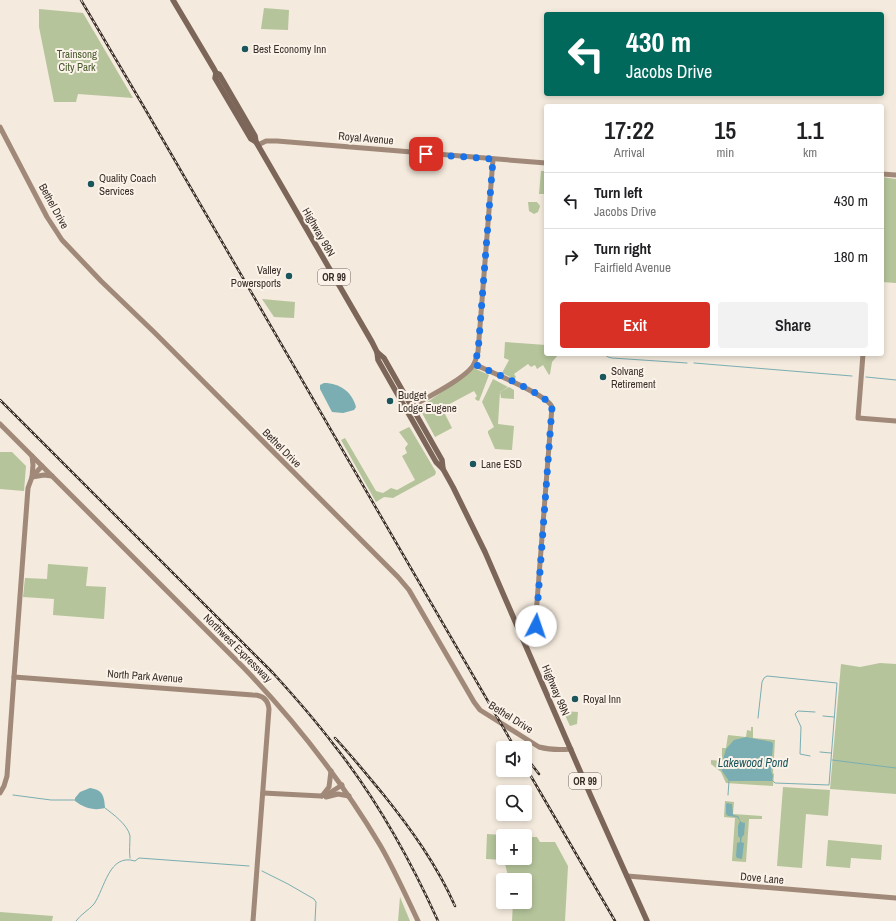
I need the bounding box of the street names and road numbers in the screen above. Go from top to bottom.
street label: Royal Avenue [338,129,394,147]
street label: Bethel Drive [36,181,72,231]
street label: Highway 99N [299,205,339,259]
road number: OR 99 [318,269,350,285]
street label: Bethel Drive [259,425,305,471]
street label: Northwest Expressway [201,611,276,686]
street label: Highway 99N [539,662,573,718]
street label: North Park Avenue [107,666,183,686]
street label: Bethel Drive [486,698,536,736]
road number: OR 99 [569,773,601,789]
street label: Dove Lane [740,869,784,887]

